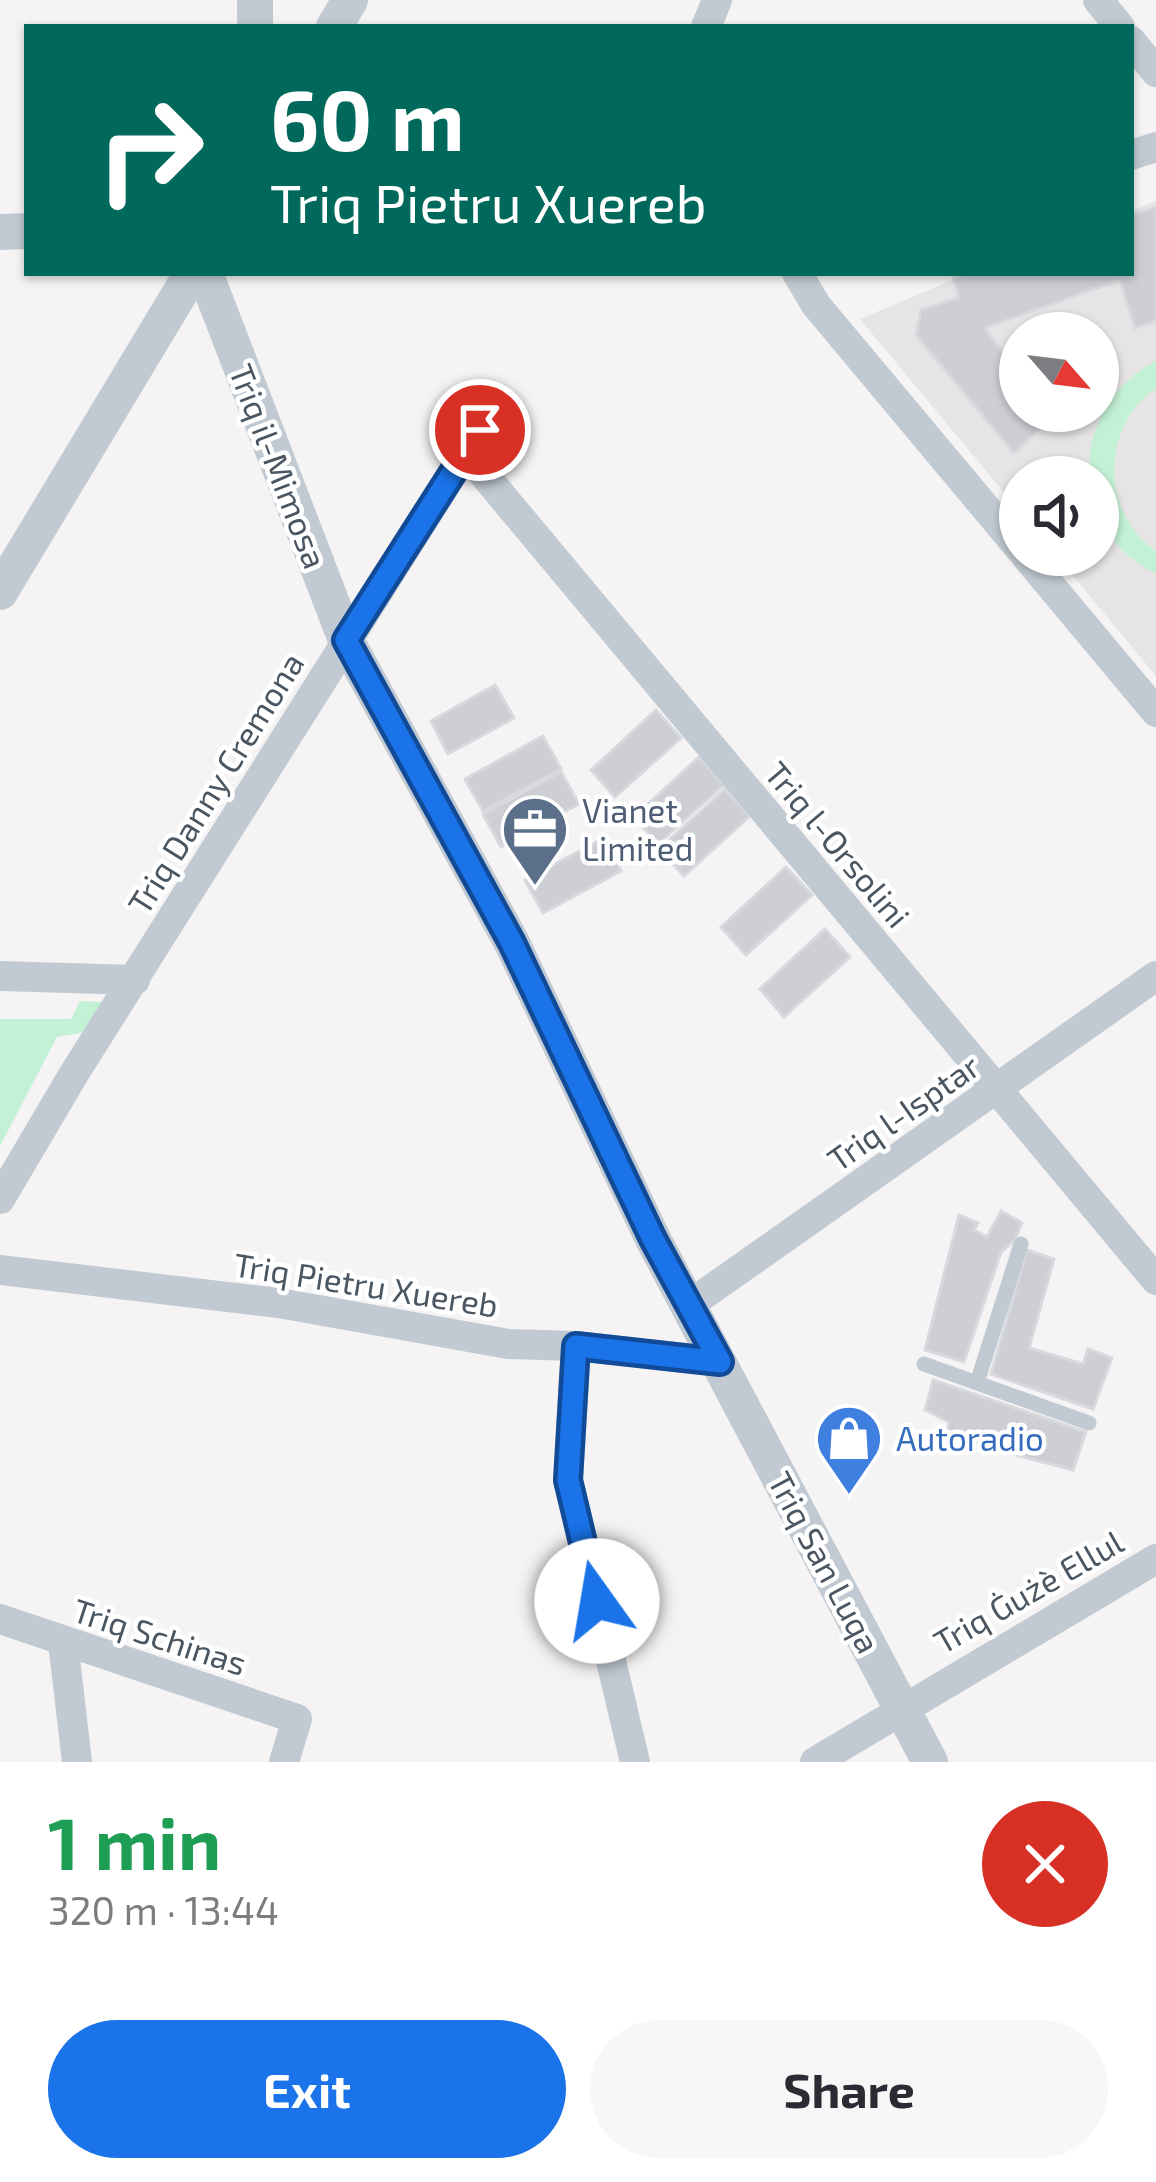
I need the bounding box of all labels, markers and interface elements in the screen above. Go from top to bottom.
text: 60 m [270,67,465,168]
icon: right [72,72,228,228]
text: Triq Pietru Xuereb [270,169,707,234]
north arrow [999,312,1119,432]
map controls [999,312,1119,576]
street label: Triq il-Mimosa [222,358,336,574]
pin [429,379,531,481]
icon: arrive [447,397,513,463]
button: sound [999,456,1119,576]
street label: Triq Danny Cremona [118,645,312,921]
street label: Triq l-Orsolini [757,753,919,935]
place label: Vianet Limited [582,790,693,868]
office icon: Vianet Limited [500,794,570,888]
street label: Triq l-Isptar [819,1045,987,1179]
street label: Triq Pietru Xuereb [231,1243,501,1325]
shop icon: Autoradio [814,1403,884,1497]
place label: Autoradio [896,1418,1044,1458]
street label: Triq San Luqa [760,1465,890,1659]
street label: Triq Ġużè Ellul [926,1521,1130,1661]
position arrow [534,1538,660,1664]
street label: Triq Schinas [68,1589,252,1683]
text: 1 min [48,1798,221,1884]
button: close [982,1801,1108,1927]
text: 320 m · 13:44 [48,1886,279,1933]
button: Exit [48,2020,566,2158]
button: Share [590,2020,1108,2158]

